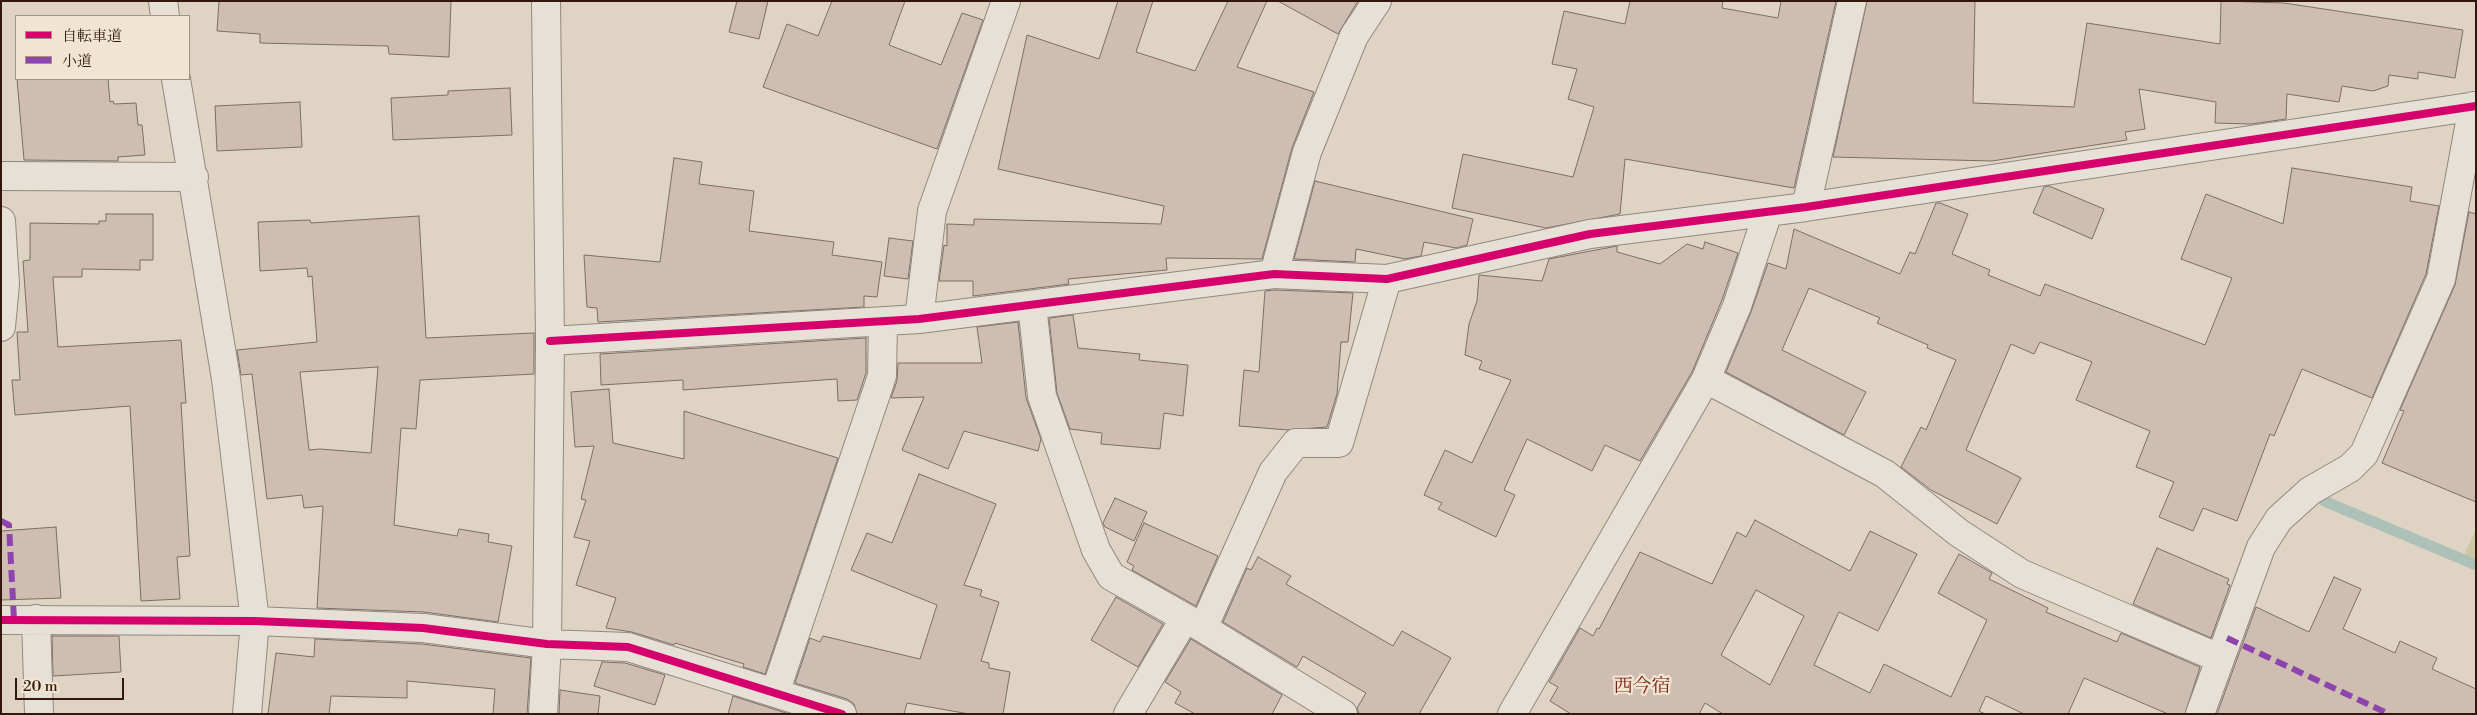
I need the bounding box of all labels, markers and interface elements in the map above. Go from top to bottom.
legend [15,15,190,80]
text: 自転車道 [62,27,122,46]
text: 小道 [62,52,92,71]
scale bar [18,668,126,700]
district label: 西今宿 [1614,676,1670,698]
text: 20 m [23,677,58,696]

